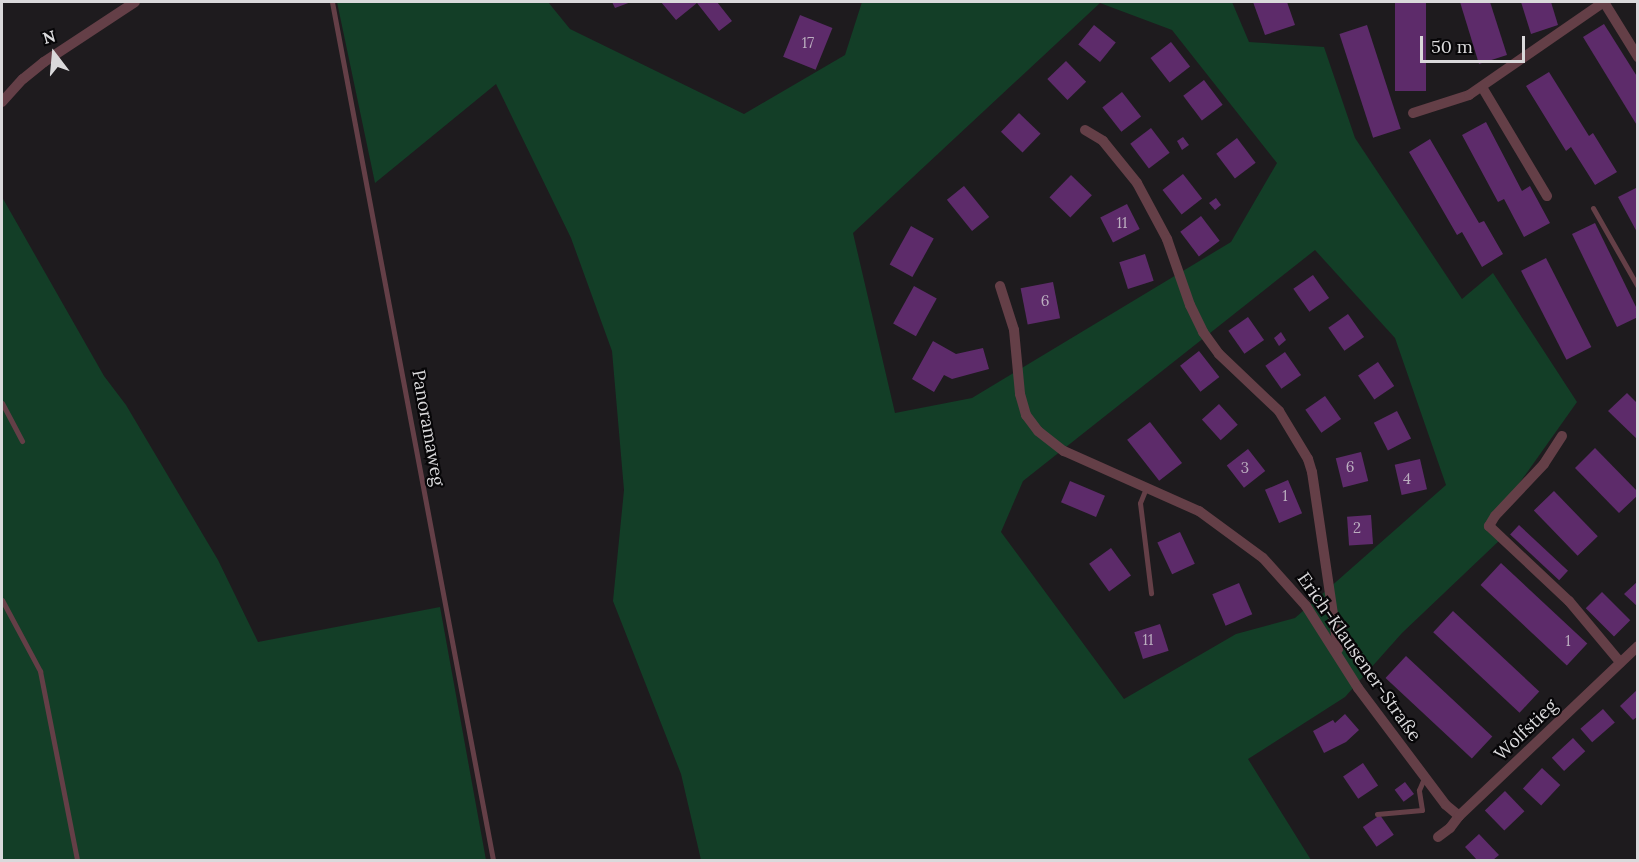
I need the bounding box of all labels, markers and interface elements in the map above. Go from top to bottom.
north arrow [24,24,84,84]
scale bar [1423,24,1528,62]
text: N [40,25,58,48]
house number: 17 [802,34,814,52]
text: 50 m [1431,35,1473,58]
house number: 11 [1117,214,1127,232]
house number: 6 [1041,292,1049,310]
street label: Panoramaweg [407,368,449,488]
house number: 6 [1346,458,1354,476]
house number: 3 [1241,459,1249,477]
house number: 4 [1403,470,1411,488]
house number: 1 [1282,487,1288,505]
house number: 2 [1353,519,1361,537]
street label: Erich-Klausener-Straße [1292,568,1426,746]
house number: 11 [1143,631,1153,649]
house number: 1 [1565,632,1571,650]
street label: Wolfstieg [1490,695,1562,765]

